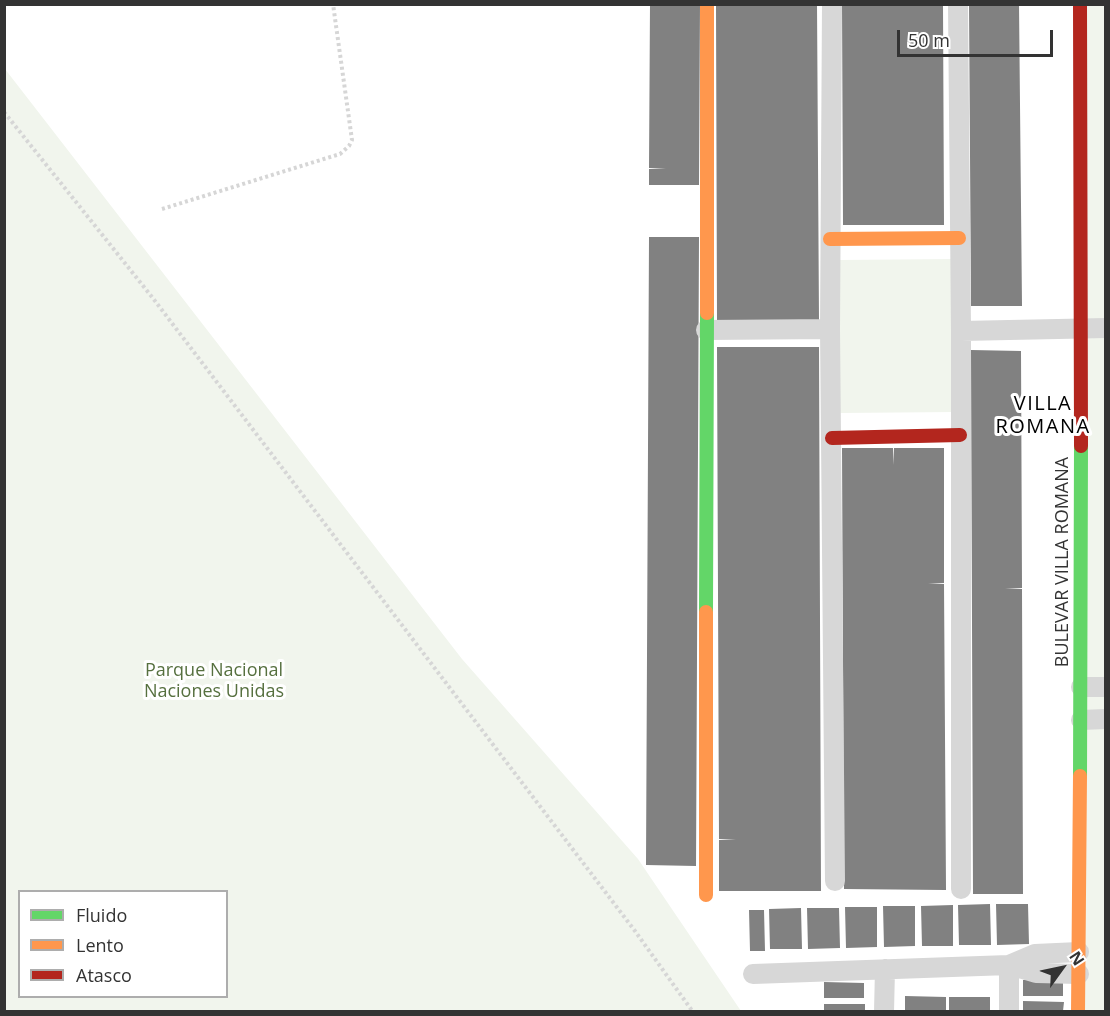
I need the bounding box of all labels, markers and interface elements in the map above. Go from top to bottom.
scale bar [900,18,1056,56]
text: 50 m [908,28,950,52]
district label: VILLA ROMANA [995,392,1091,439]
street label: BULEVAR VILLA ROMANA [1052,457,1074,667]
park label: Parque Nacional Naciones Unidas [144,660,284,702]
legend [18,890,228,998]
text: Fluido [76,903,127,927]
text: Lento [76,933,124,957]
north arrow [1032,938,1092,998]
text: N [1064,947,1090,970]
text: Atasco [76,963,132,987]

